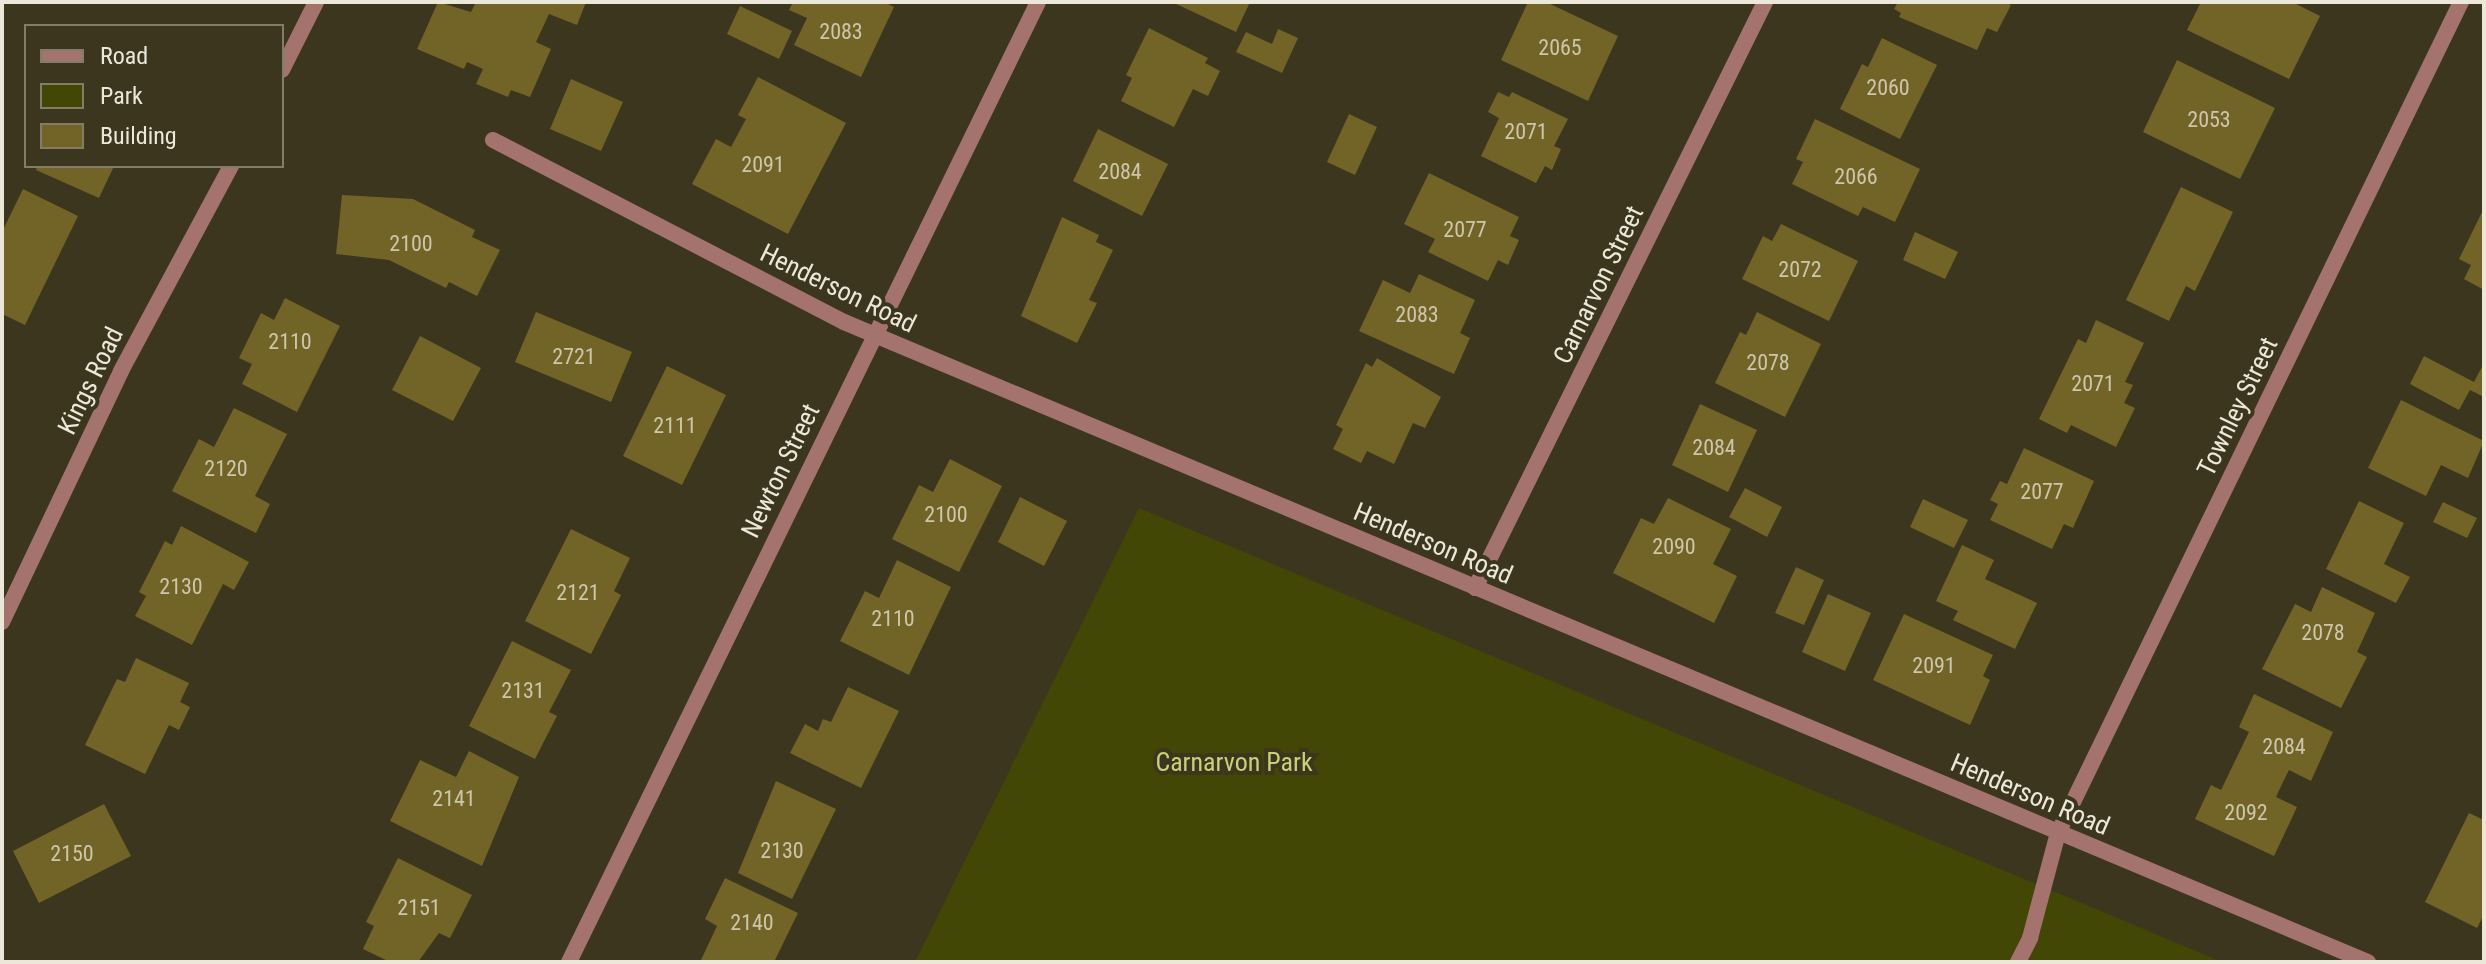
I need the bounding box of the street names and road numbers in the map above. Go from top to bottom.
street label: Carnarvon Street [1547,201,1651,369]
street label: Henderson Road [755,238,921,340]
street label: Kings Road [52,322,130,440]
street label: Townley Street [2191,333,2285,481]
street label: Newton Street [735,399,827,543]
street label: Henderson Road [1349,497,1517,591]
street label: Henderson Road [1946,748,2114,842]

